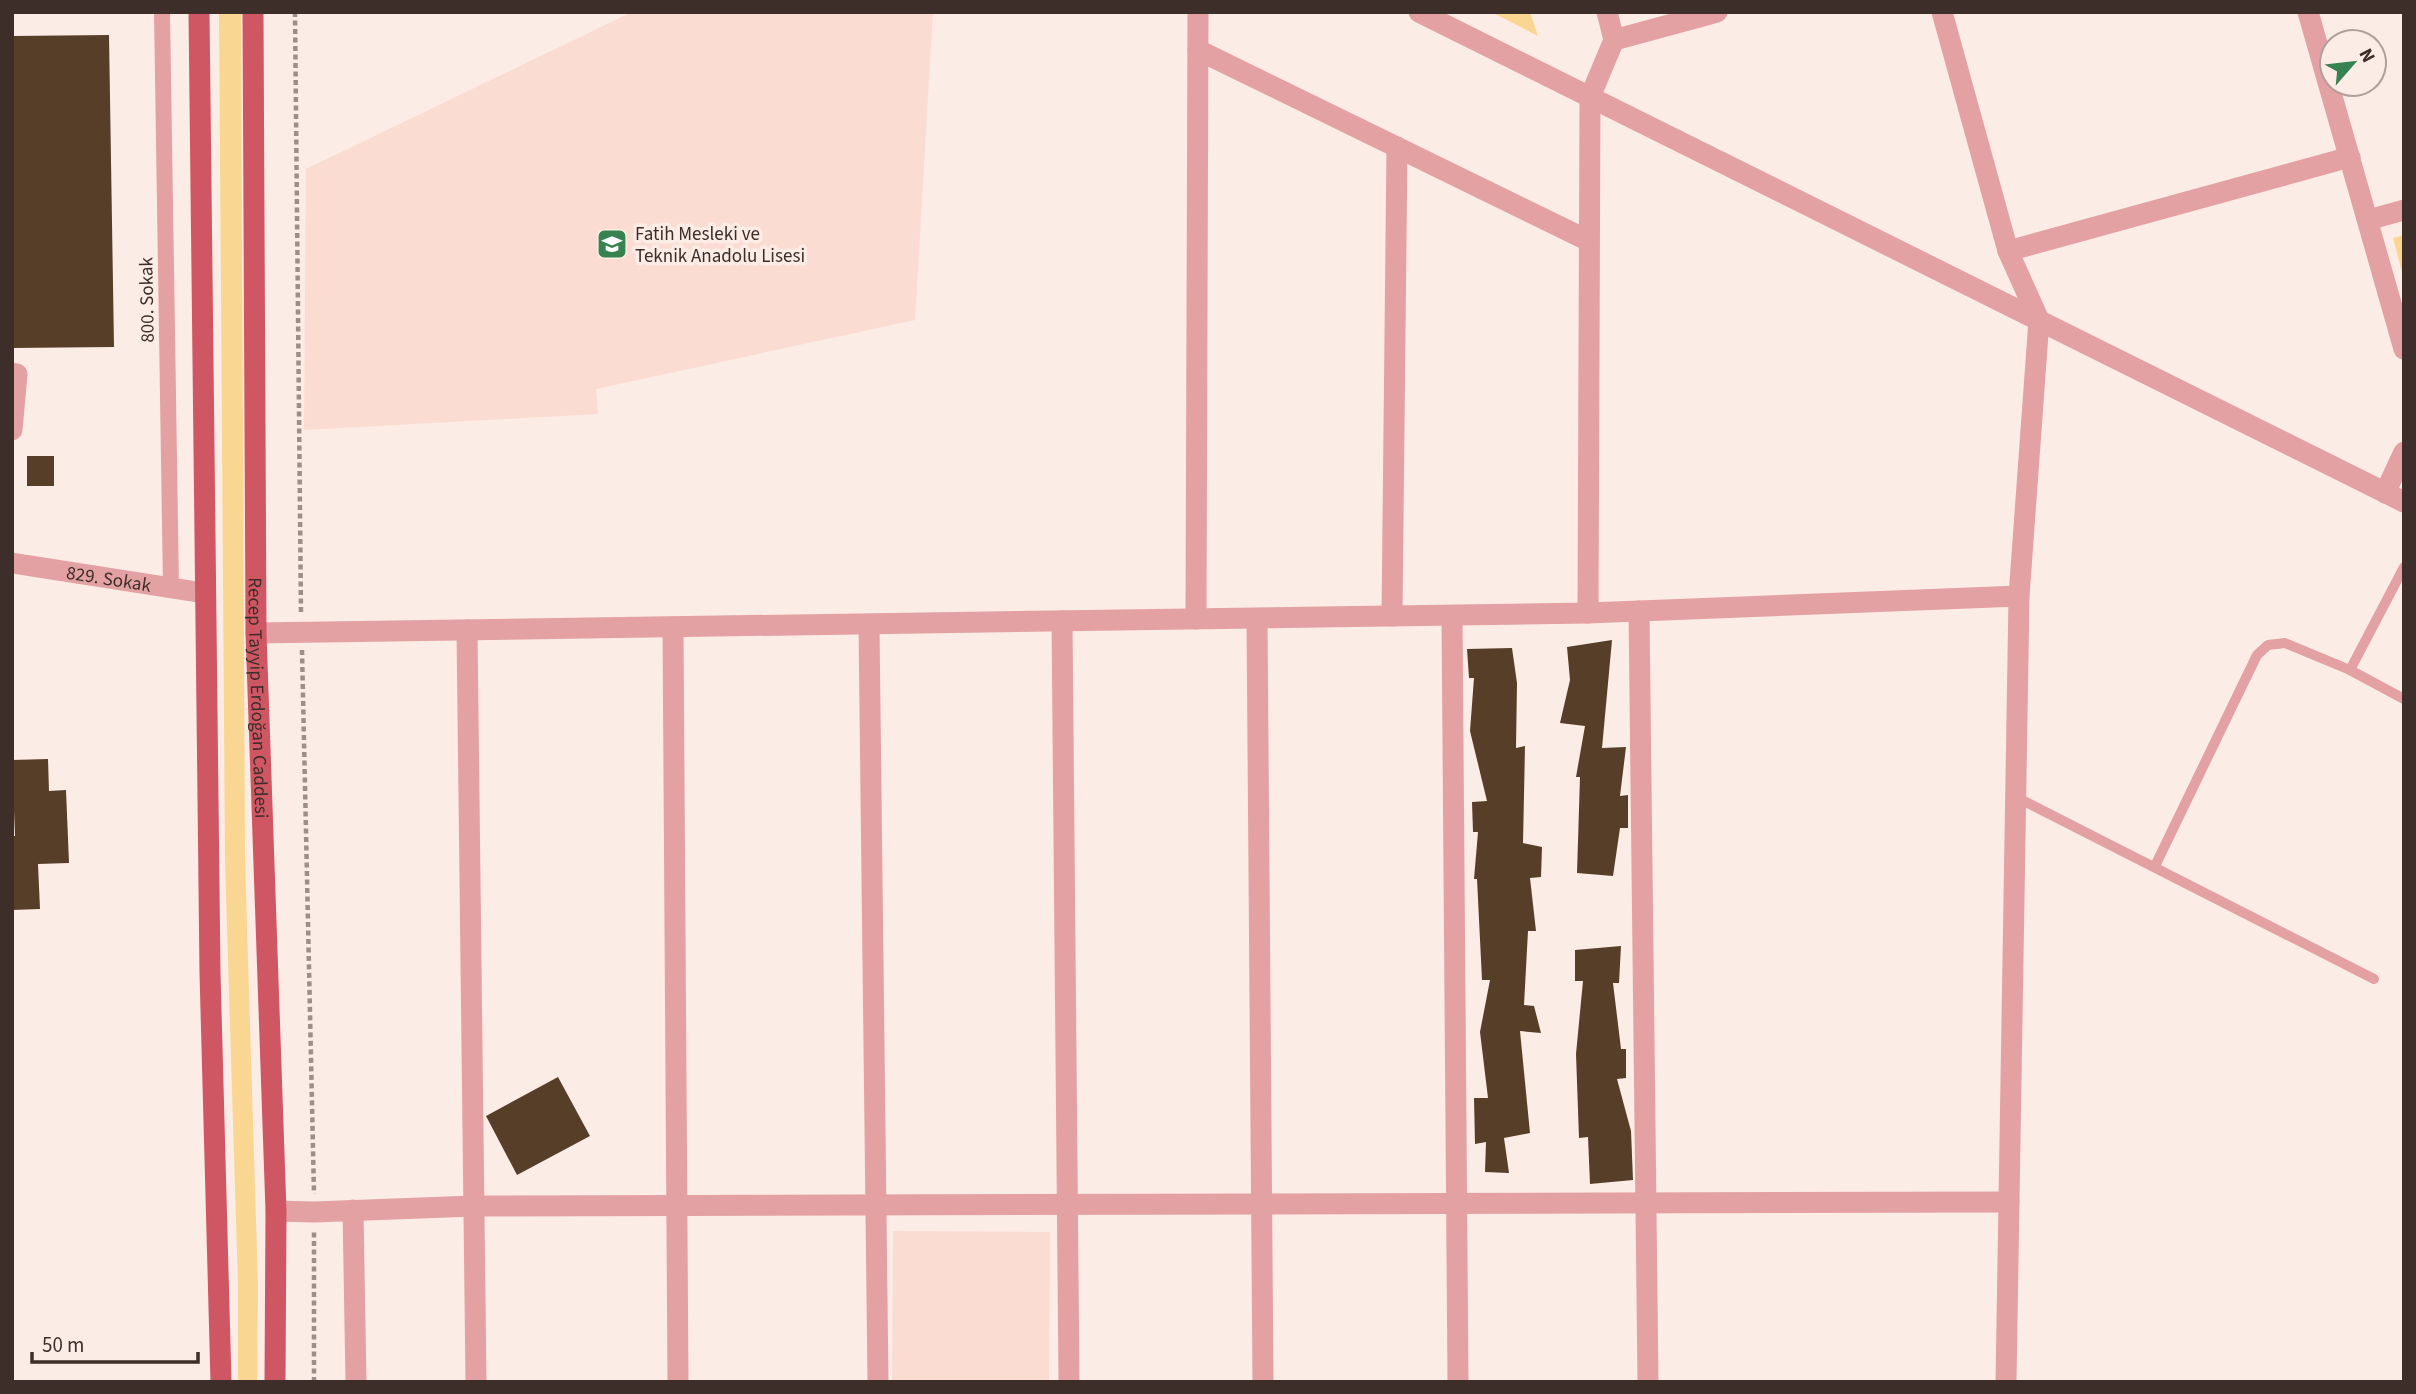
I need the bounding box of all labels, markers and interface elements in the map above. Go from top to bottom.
north arrow [2318,28,2388,98]
text: N [2352,44,2382,68]
place label: Fatih Mesleki ve Teknik Anadolu Lisesi [635,221,805,270]
school or university icon: Fatih Mesleki ve Teknik Anadolu Lisesi [595,227,629,261]
street label: 800. Sokak [133,256,162,343]
street label: 829. Sokak [64,560,154,600]
street label: Recep Tayyip Erdoğan Caddesi [241,577,274,819]
scale bar [32,1320,198,1364]
text: 50 m [42,1330,84,1360]

